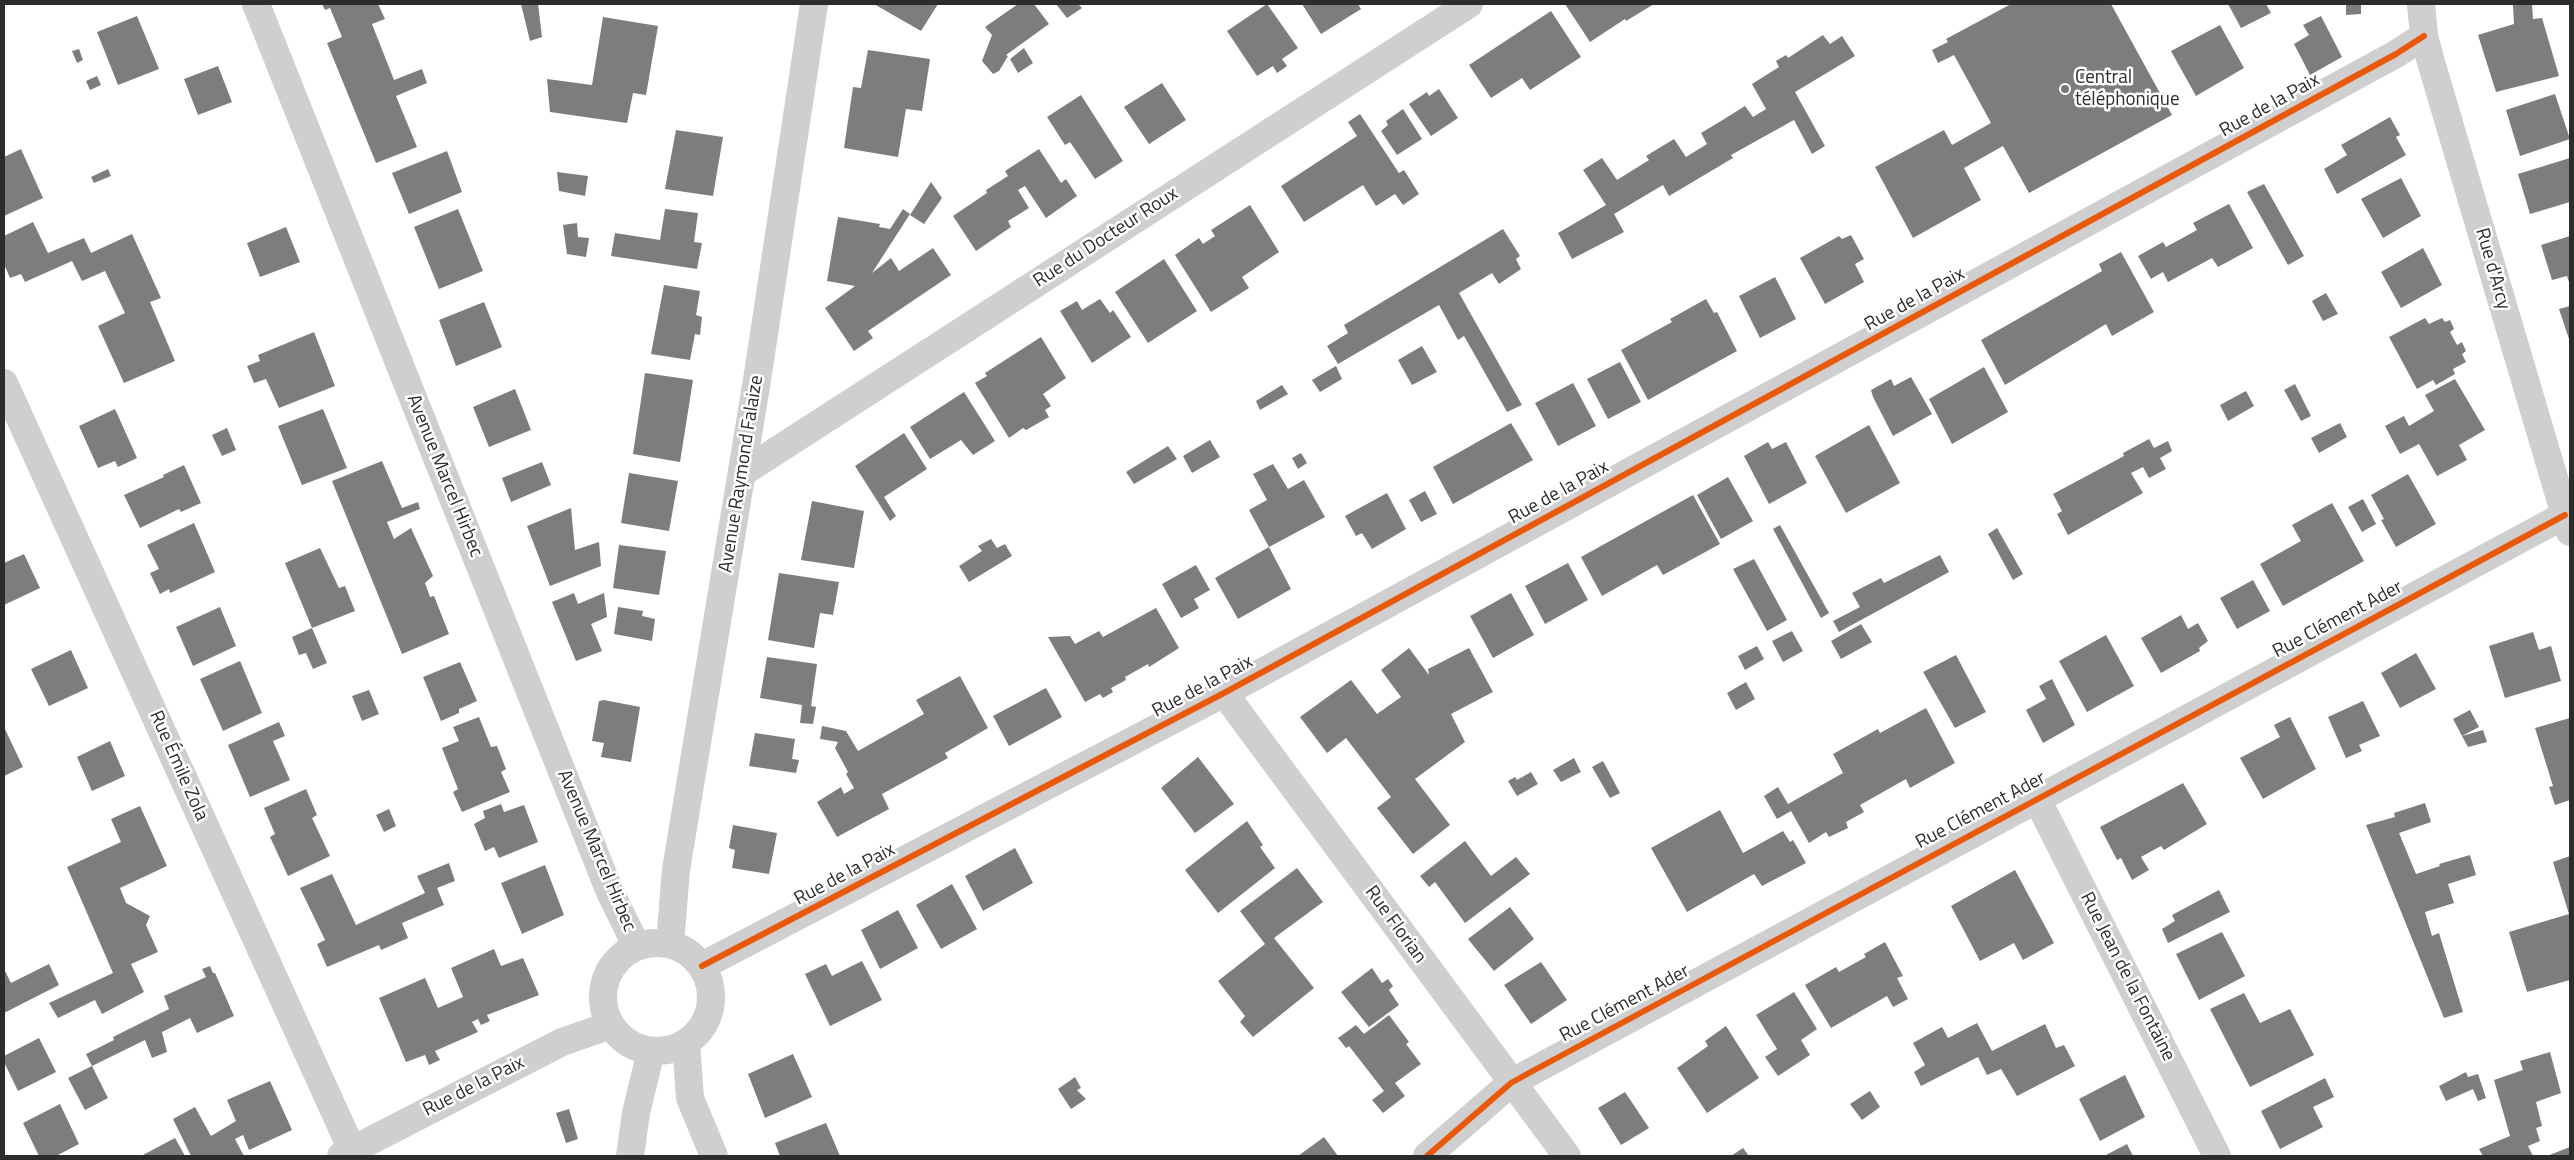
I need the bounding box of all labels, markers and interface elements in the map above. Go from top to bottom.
place label: Central téléphonique [2075,67,2180,111]
street label: Rue de la Paix [2216,69,2324,143]
marker: Central téléphonique [2059,83,2071,95]
street label: Rue du Docteur Roux [1029,183,1183,293]
street label: Rue d'Arcy [2469,226,2515,312]
street label: Rue de la Paix [1861,263,1969,337]
street label: Avenue Raymond Falaize [715,374,769,574]
street label: Avenue Marcel Hirbec [401,391,487,561]
street label: Rue de la Paix [1505,456,1613,530]
street label: Rue Clément Ader [2269,576,2407,664]
street label: Rue de la Paix [1149,651,1257,723]
street label: Rue Émile Zola [144,707,212,825]
street label: Avenue Marcel Hirbec [552,767,640,935]
street label: Rue Clément Ader [1912,767,2050,855]
street label: Rue de la Paix [791,839,899,911]
street label: Rue Florian [1359,882,1431,968]
street label: Rue Jean de la Fontaine [2075,889,2179,1065]
street label: Rue Clément Ader [1556,960,1694,1048]
street label: Rue de la Paix [419,1052,529,1122]

